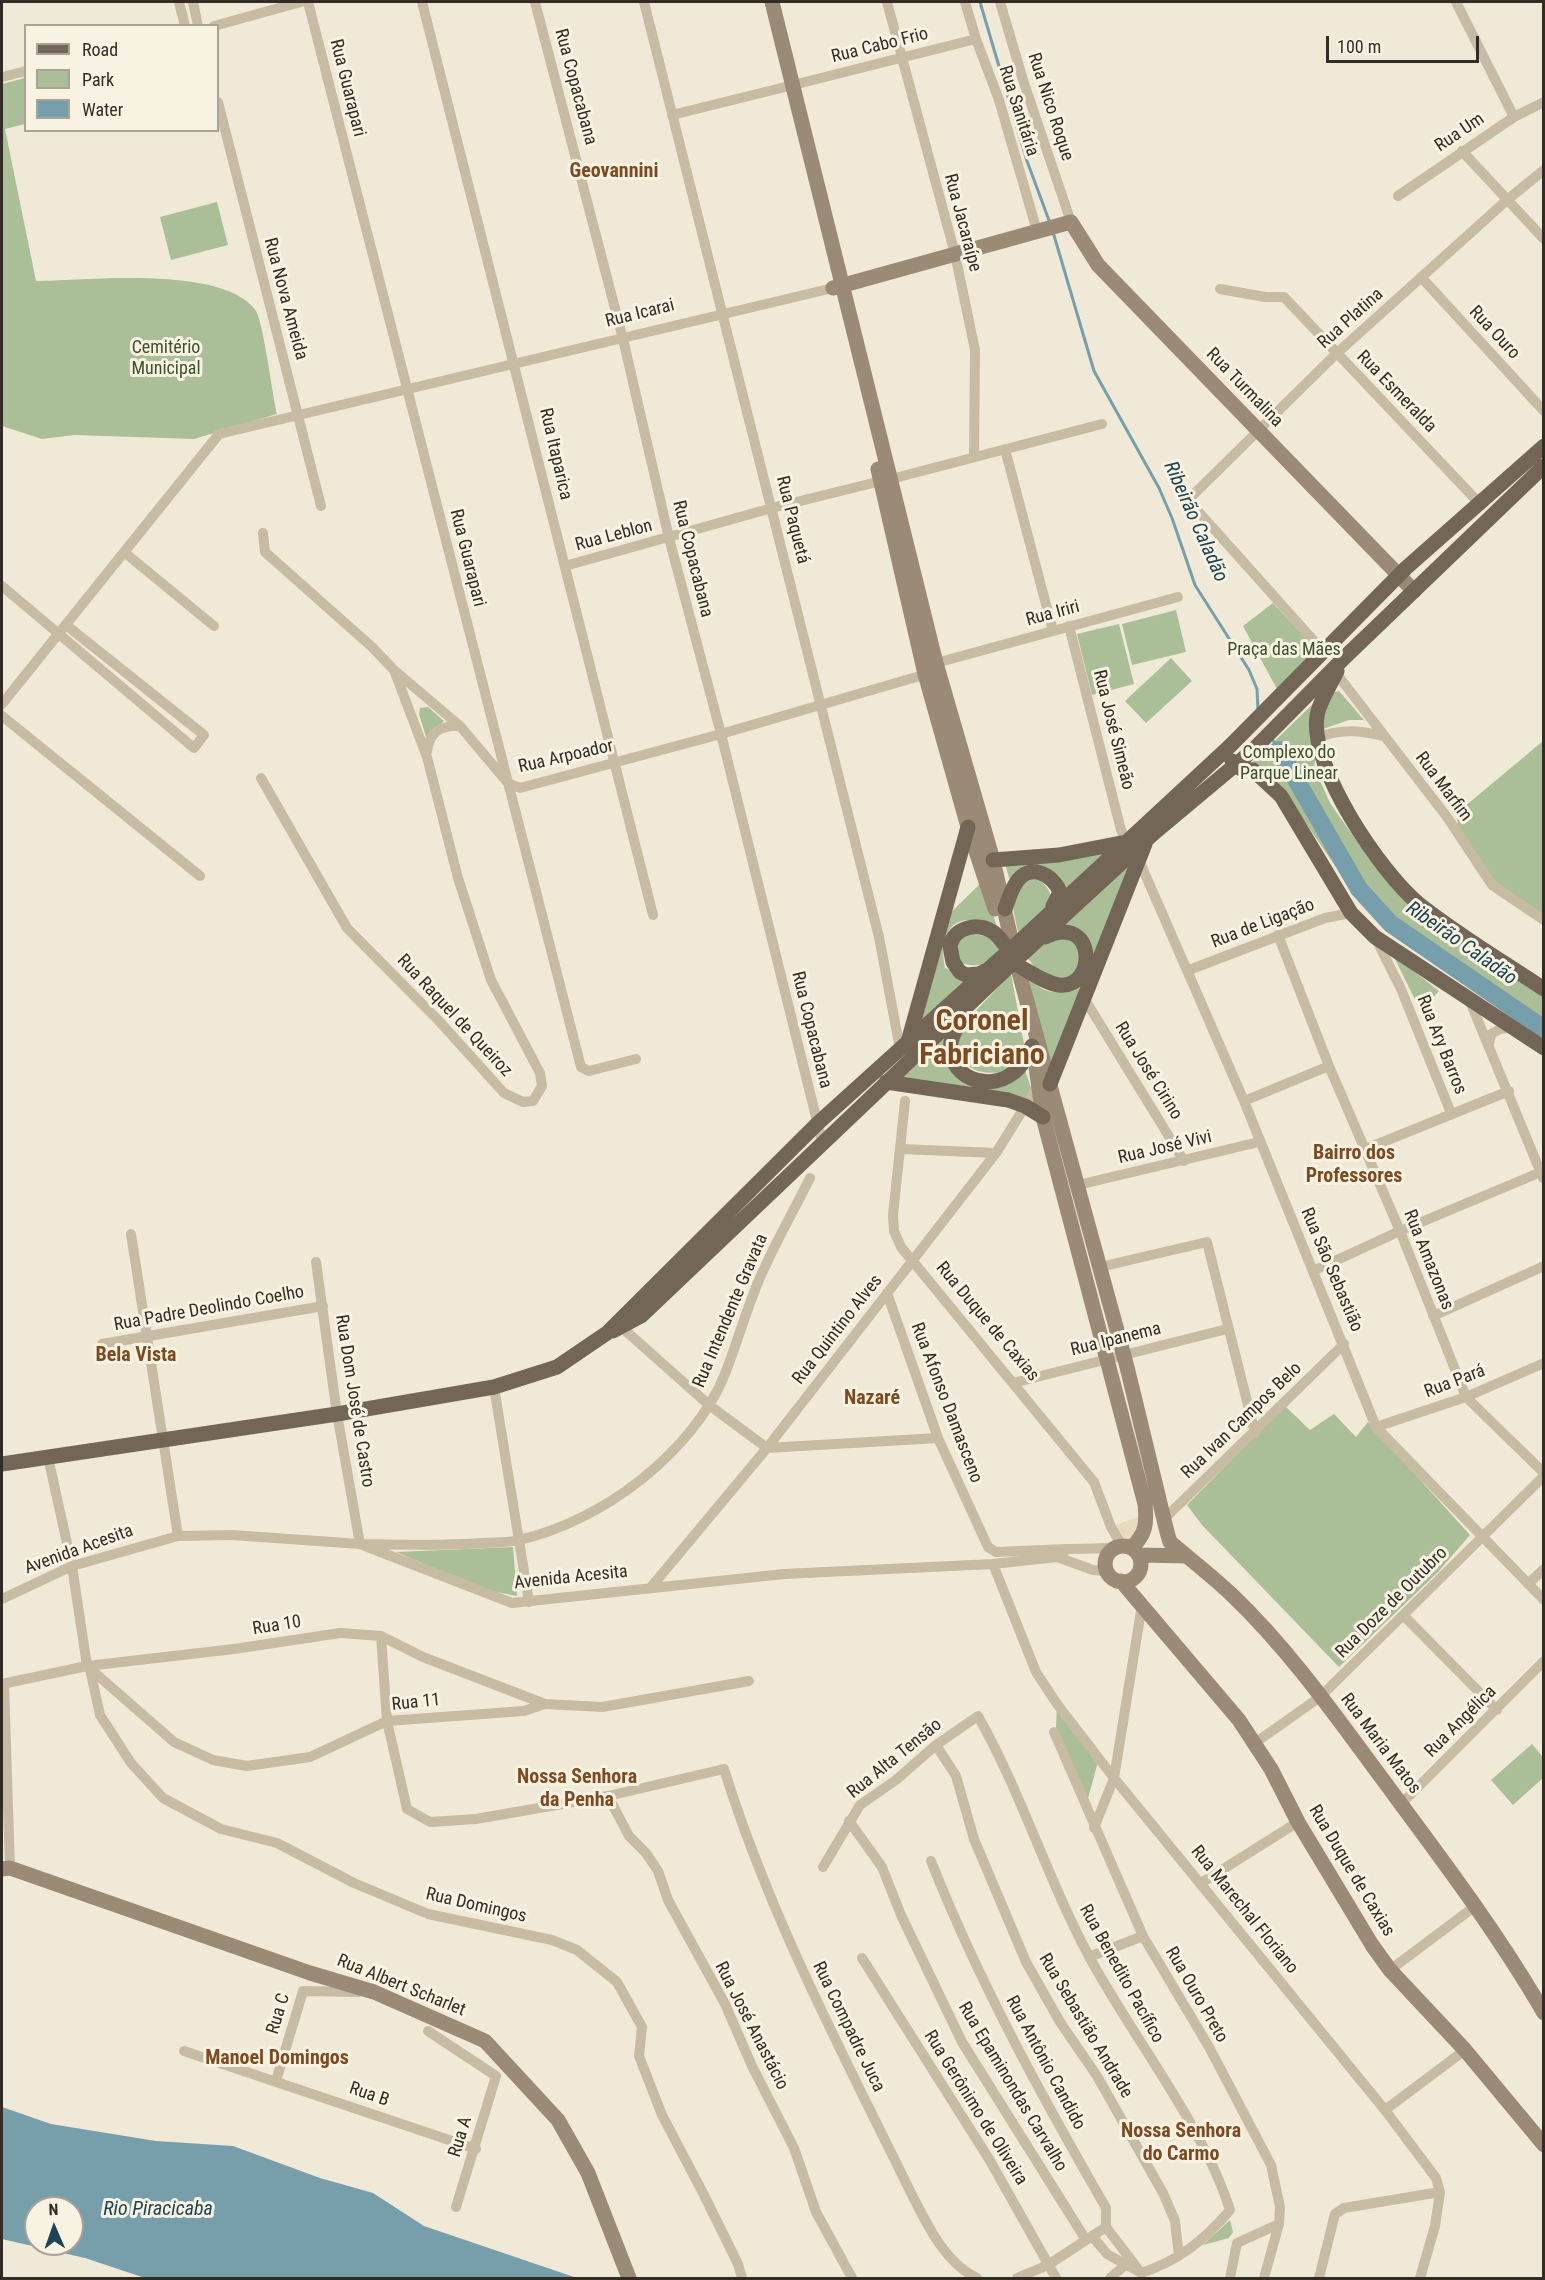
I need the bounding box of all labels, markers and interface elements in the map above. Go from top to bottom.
legend [24,24,219,132]
street label: Rua Cabo Frio [829,24,931,68]
scale bar [1329,24,1482,62]
street label: Rua Copacabana [549,26,601,148]
text: 100 m [1337,36,1381,57]
street label: Rua Guarapari [324,37,370,139]
text: Road [82,39,118,60]
street label: Rua Nico Roque [1022,50,1078,164]
street label: Rua Sanitária [993,63,1043,159]
text: Park [82,69,114,90]
text: Water [82,99,123,120]
street label: Rua Um [1431,109,1489,157]
district label: Geovannini [570,160,658,184]
street label: Rua Jacaraípe [939,172,985,274]
street label: Rua Nova Ameida [258,236,312,362]
street label: Rua Platina [1314,284,1388,354]
street label: Rua Icarai [603,295,677,333]
street label: Rua Ouro [1464,302,1524,364]
park label: Cemitério Municipal [131,337,201,380]
street label: Rua Turmalina [1201,344,1287,432]
street label: Rua Esmeralda [1352,347,1440,437]
street label: Rua Itaparica [534,406,576,502]
water label: Ribeirão Caladão [1158,458,1232,586]
street label: Rua Paquetá [771,474,813,566]
street label: Rua Copacabana [667,498,717,620]
street label: Rua Guarapari [444,507,490,609]
street label: Rua Leblon [573,515,655,557]
street label: Rua Iriri [1024,596,1082,632]
park label: Praça das Mães [1227,639,1341,661]
street label: Rua José Simeão [1088,668,1138,792]
street label: Rua Arpoador [516,736,616,778]
park label: Complexo do Parque Linear [1240,742,1338,784]
street label: Rua Marfim [1410,748,1476,826]
street label: Rua de Ligação [1208,894,1318,954]
water label: Ribeirão Caladão [1401,897,1521,991]
street label: Rua Raquel de Queiroz [392,950,516,1082]
street label: Rua Copacabana [786,969,836,1091]
street label: Rua Ary Barros [1411,992,1471,1098]
district label: Coronel Fabriciano [919,1004,1045,1074]
street label: Rua José Cirino [1109,1018,1187,1124]
street label: Rua José Vivi [1116,1127,1214,1169]
district label: Bairro dos Professores [1306,1142,1402,1189]
street label: Rua São Sebastião [1295,1205,1367,1335]
street label: Rua Amazonas [1398,1207,1458,1313]
street label: Rua Intendente Gravata [689,1231,773,1391]
street label: Rua Duque de Caxias [931,1258,1043,1386]
street label: Rua Quintino Alves [788,1271,888,1389]
street label: Rua Padre Deolindo Coelho [112,1282,306,1336]
street label: Rua Dom José de Castro [330,1313,378,1489]
street label: Rua Ipanema [1069,1318,1163,1362]
street label: Rua Afonso Damasceno [905,1320,987,1486]
district label: Bela Vista [95,1344,177,1368]
street label: Rua Ivan Campos Belo [1177,1358,1307,1484]
street label: Rua Pará [1422,1361,1488,1403]
district label: Nazaré [844,1387,900,1411]
street label: Avenida Acesita [22,1520,136,1580]
street label: Rua Doze de Outubro [1332,1543,1452,1663]
street label: Avenida Acesita [513,1561,629,1595]
street label: Rua 10 [251,1612,303,1640]
street label: Rua Angélica [1421,1682,1501,1762]
street label: Rua Maria Matos [1335,1689,1425,1799]
street label: Rua 11 [391,1690,441,1716]
street label: Rua Alta Tensão [843,1714,947,1804]
district label: Nossa Senhora da Penha [517,1766,637,1813]
street label: Rua Duque de Caxias [1303,1801,1399,1941]
street label: Rua Marechal Floriano [1186,1842,1302,1978]
street label: Rua Domingos [423,1884,529,1928]
street label: Rua Benedito Pacífico [1074,1901,1168,2047]
street label: Rua Ouro Preto [1160,1943,1232,2047]
street label: Rua Albert Scharlet [334,1950,468,2022]
street label: Rua Sebastião Andrade [1033,1950,1137,2102]
street label: Rua José Anastácio [709,1958,793,2094]
street label: Rua Compadre Juca [807,1958,889,2096]
street label: Rua C [263,1991,295,2037]
street label: Rua Antônio Candido [1001,1992,1089,2134]
street label: Rua Epaminondas Carvalho [953,1998,1071,2176]
street label: Rua Gerônimo de Oliveira [919,2027,1031,2189]
district label: Manoel Domingos [205,2047,349,2071]
street label: Rua B [346,2078,392,2112]
street label: Rua A [445,2114,477,2160]
district label: Nossa Senhora do Carmo [1121,2120,1241,2167]
north arrow [24,2196,84,2256]
water label: Rio Piracicaba [103,2198,213,2222]
text: N [48,2200,59,2219]

